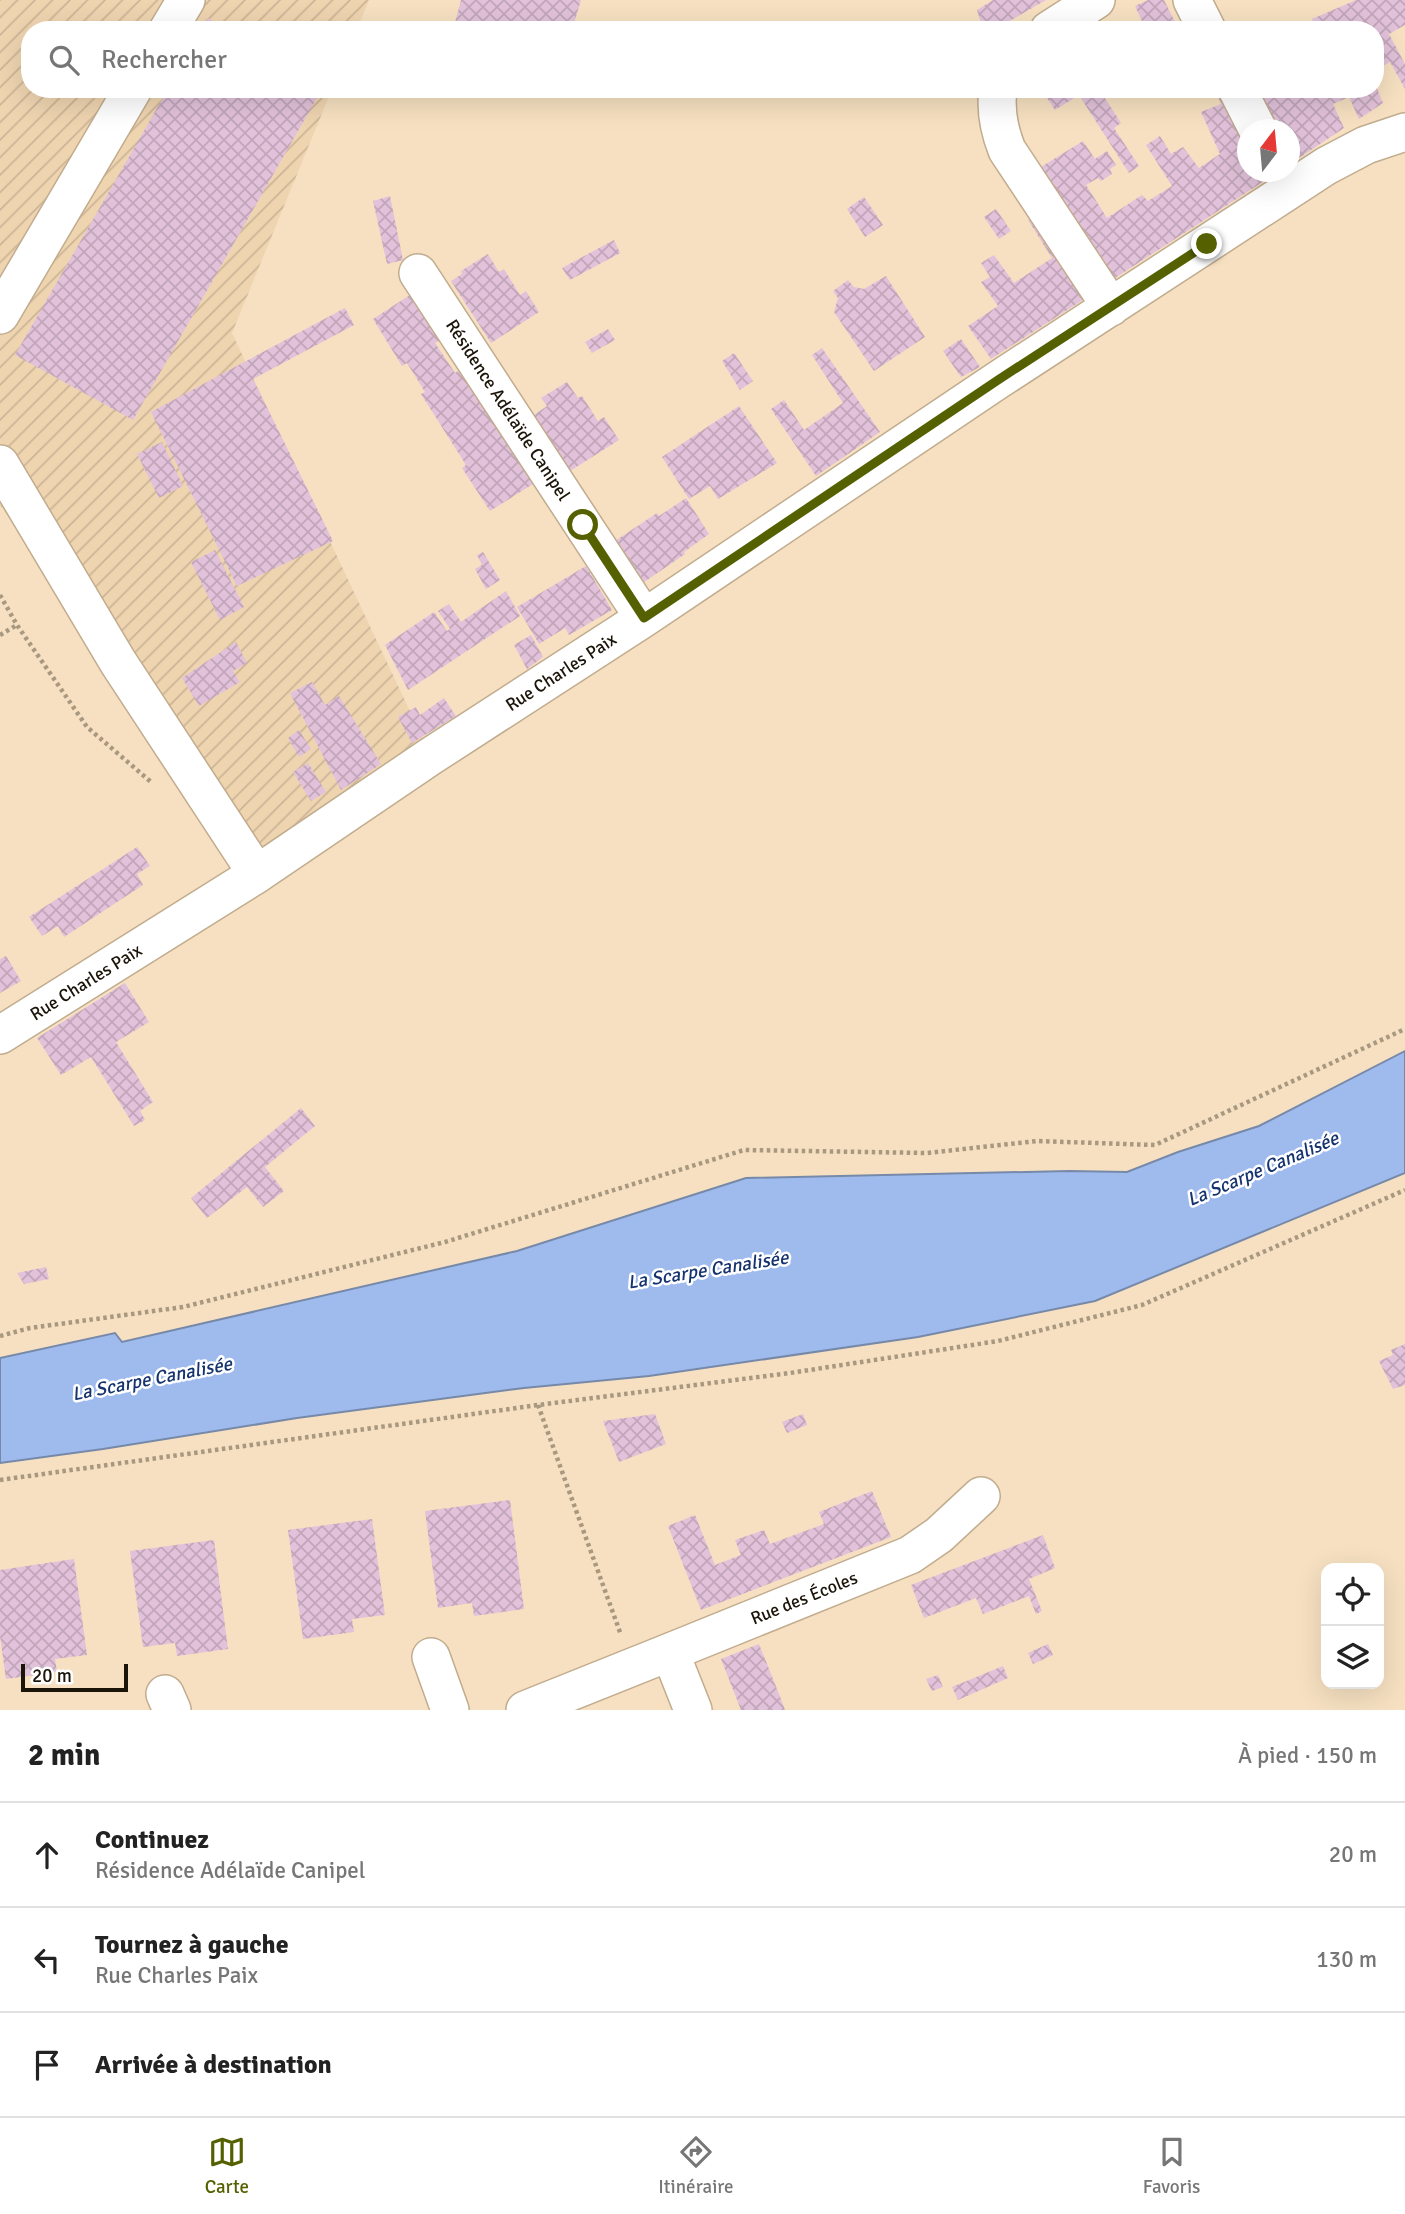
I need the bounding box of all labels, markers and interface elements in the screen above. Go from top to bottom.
search box [21,21,1384,98]
icon: search [45,41,83,79]
text: Rechercher [101,44,227,76]
north arrow [1237,119,1300,182]
route end [1191,228,1222,259]
street label: Résidence Adélaïde Canipel [441,315,575,505]
route start [567,509,598,540]
street label: Rue Charles Paix [502,628,621,716]
street label: Rue Charles Paix [26,938,147,1025]
water label: La Scarpe Canalisée [1184,1126,1344,1212]
water label: La Scarpe Canalisée [626,1245,792,1295]
water label: La Scarpe Canalisée [70,1351,235,1406]
map controls [1321,1563,1384,1689]
button: locate [1321,1563,1384,1626]
street label: Rue des Écoles [747,1567,861,1629]
button: layers [1321,1626,1384,1689]
scale bar [21,1661,128,1693]
text: 20 m [32,1664,72,1688]
text: 2 min [28,1737,100,1774]
text: À pied · 150 m [1238,1741,1377,1770]
text: Continuez [95,1824,209,1856]
icon: ahead [28,1836,66,1874]
text: 20 m [1329,1840,1377,1869]
text: Résidence Adélaïde Canipel [95,1856,366,1885]
text: Tournez à gauche [95,1929,289,1961]
icon: left [28,1941,66,1979]
text: 130 m [1316,1945,1377,1974]
text: Rue Charles Paix [95,1961,258,1990]
icon: arrive [28,2046,66,2084]
text: Arrivée à destination [95,2049,332,2081]
tab: Carte [205,2133,249,2199]
tab: Itinéraire [658,2133,733,2199]
tab: Favoris [1143,2133,1200,2199]

